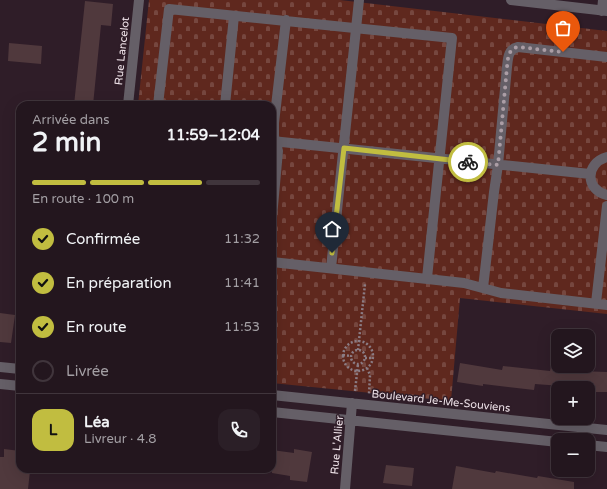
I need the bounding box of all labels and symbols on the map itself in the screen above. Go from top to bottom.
pin [546,11,580,52]
street label: Rue Lancelot [112,16,132,86]
courier [448,142,488,182]
pin [315,212,349,253]
street label: Boulevard Je-Me-Souviens [371,387,511,415]
street label: Rue L'Allier [328,414,346,475]

